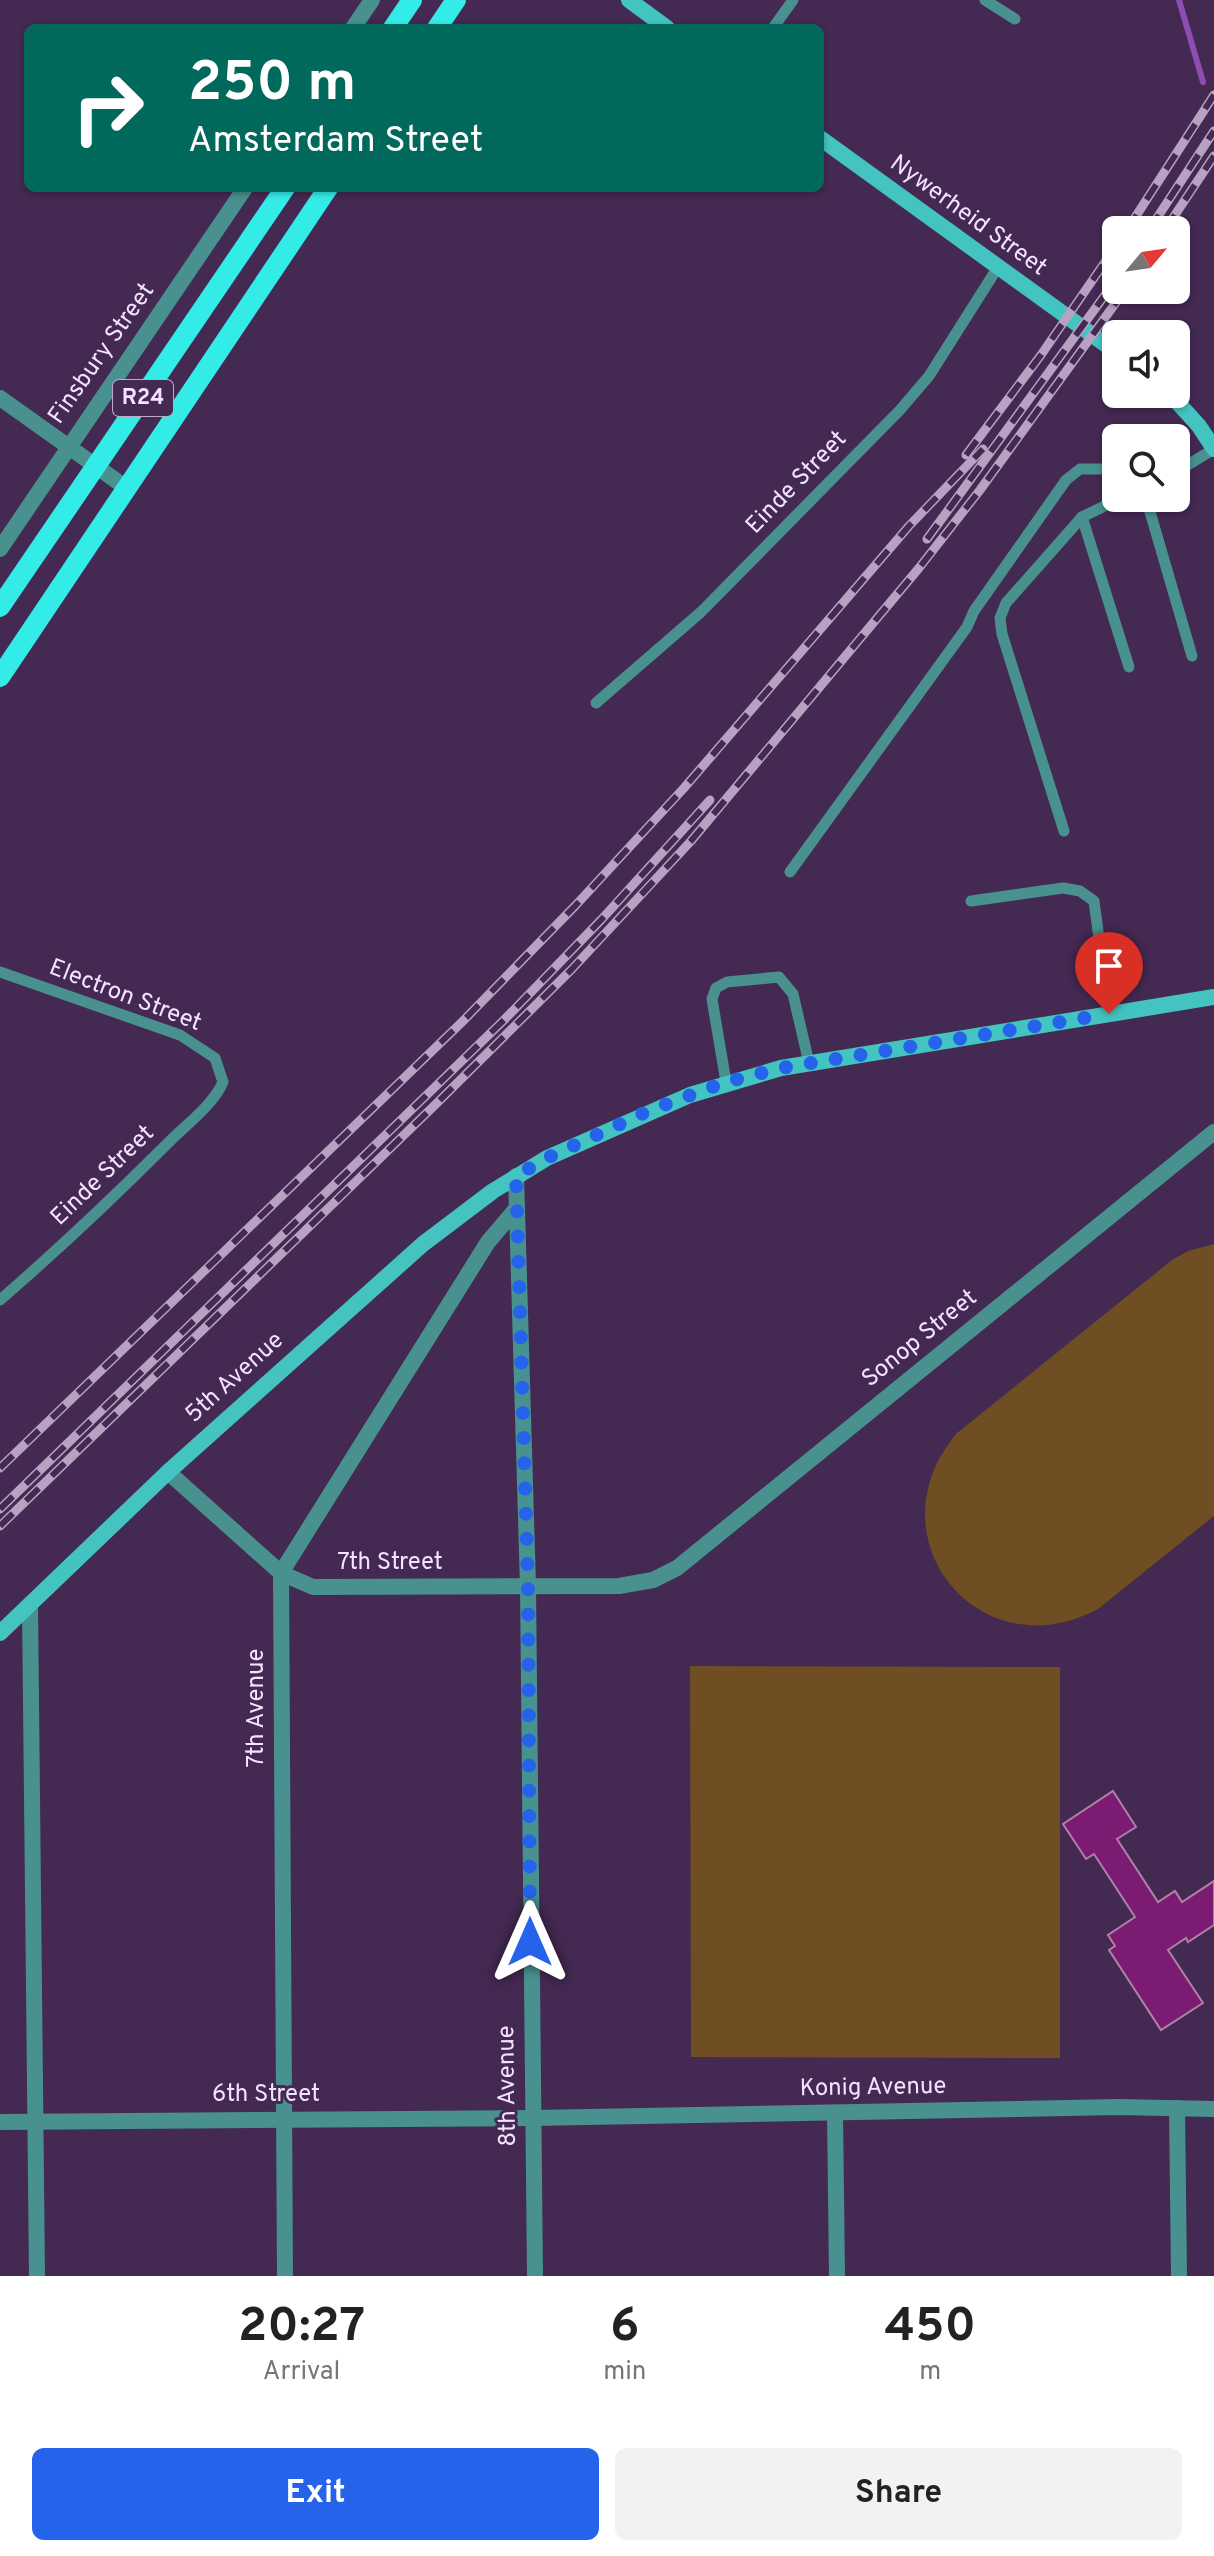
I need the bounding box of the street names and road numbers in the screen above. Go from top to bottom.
street label: Nywerheid Street [884,149,1052,283]
street label: Finsbury Street [42,278,162,430]
road number: R24 [113,380,173,416]
street label: Einde Street [740,425,854,541]
street label: Electron Street [44,953,206,1039]
street label: Einde Street [45,1119,161,1233]
street label: Sonop Street [856,1283,984,1395]
street label: 5th Avenue [180,1326,290,1430]
street label: 7th Street [337,1548,443,1578]
street label: 7th Avenue [242,1649,272,1767]
street label: 8th Avenue [492,2025,524,2147]
street label: Konig Avenue [799,2072,947,2104]
street label: 6th Street [212,2080,320,2110]

